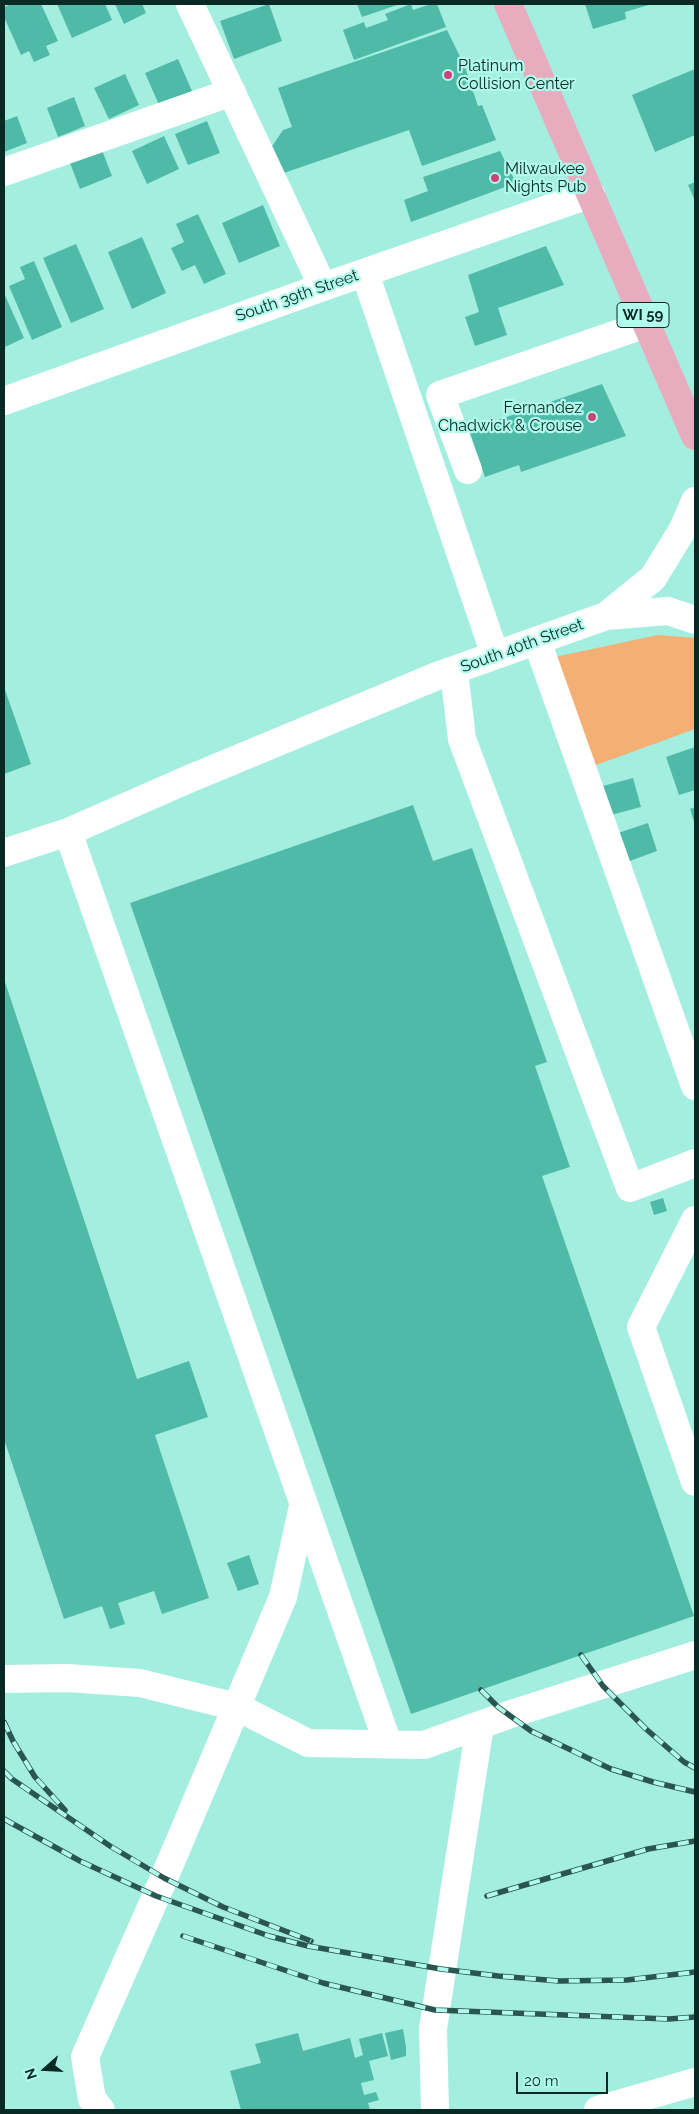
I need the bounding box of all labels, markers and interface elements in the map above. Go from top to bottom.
place label: Platinum Collision Center [458,56,575,94]
marker: Platinum Collision Center [442,69,454,81]
place label: Milwaukee Nights Pub [505,159,586,197]
marker: Milwaukee Nights Pub [489,172,501,184]
street label: South 39th Street [233,266,361,326]
road number: WI 59 [617,302,669,328]
place label: Fernandez Chadwick & Crouse [438,398,582,436]
marker: Fernandez Chadwick & Crouse [586,411,598,423]
street label: South 40th Street [458,615,586,677]
north arrow [20,2044,70,2094]
scale bar [519,2062,612,2094]
text: N [22,2066,40,2082]
text: 20 m [524,2072,559,2090]

